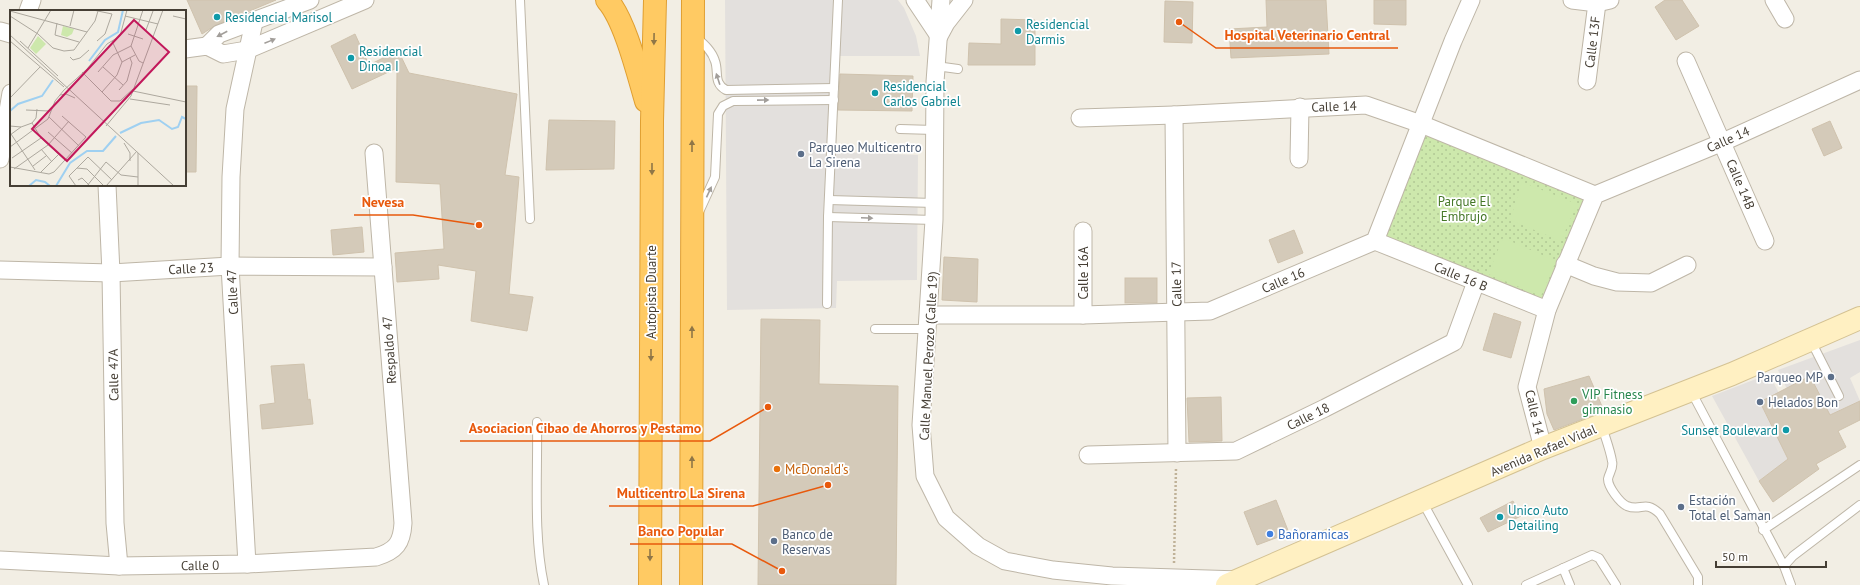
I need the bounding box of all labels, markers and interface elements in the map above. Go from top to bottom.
place label: Residencial Marisol [225,9,333,26]
inset map [10,10,186,186]
marker: Residencial Marisol [212,12,222,22]
street label: Calle 13F [1581,15,1604,69]
place label: Residencial Darmis [1026,16,1089,48]
callout: Hospital Veterinario Central [1216,22,1398,48]
marker: Residencial Darmis [1013,26,1023,36]
text: Hospital Veterinario Central [1224,26,1390,44]
one-way arrow [216,31,228,37]
one-way arrow [651,33,657,46]
one-way arrow [264,38,275,44]
place label: Residencial Dinoa I [359,43,422,75]
marker: Residencial Dinoa I [346,53,356,63]
one-way arrow [715,72,721,84]
place label: Residencial Carlos Gabriel [883,78,961,110]
marker: Residencial Carlos Gabriel [870,88,880,98]
one-way arrow [757,97,769,104]
street label: Calle 14 [1311,97,1357,116]
street label: Calle 14 [1704,122,1752,156]
one-way arrow [689,139,695,152]
place label: Parqueo Multicentro La Sirena [809,139,922,171]
marker: Parqueo Multicentro La Sirena [796,149,806,159]
street label: Calle 14B [1722,156,1759,212]
one-way arrow [649,163,655,176]
one-way arrow [706,187,712,198]
callout: Nevesa [354,189,413,215]
text: Nevesa [362,193,404,211]
park label: Parque El Embrujo [1438,193,1490,225]
one-way arrow [861,215,874,221]
street label: Autopista Duarte [643,245,660,339]
street label: Calle 16A [1075,246,1092,300]
street label: Calle 16 B [1431,258,1490,295]
street label: Calle 23 [168,259,214,278]
street label: Calle 17 [1168,261,1185,307]
street label: Calle 16 [1259,264,1307,297]
street label: Calle 47 [223,269,242,315]
street label: Calle Manuel Perozo (Calle 19) [916,271,941,441]
street label: Respaldo 47 [379,315,400,385]
one-way arrow [689,325,695,338]
street label: Calle 47A [105,348,122,401]
one-way arrow [648,349,654,362]
place label: Parqueo MP [1757,369,1823,386]
marker: Parqueo MP [1826,372,1836,382]
place label: VIP Fitness gimnasio [1581,386,1643,418]
street label: Calle 14 [1521,388,1548,436]
place label: Helados Bon [1768,394,1838,411]
marker: VIP Fitness gimnasio [1569,396,1579,406]
marker: Helados Bon [1755,397,1765,407]
street label: Calle 18 [1284,399,1332,434]
callout: Asociacion Cibao de Ahorros y Pestamo [460,415,710,441]
text: Asociacion Cibao de Ahorros y Pestamo [469,419,702,437]
street label: Avenida Rafael Vidal [1488,420,1599,480]
place label: Sunset Boulevard [1681,422,1778,439]
marker: Sunset Boulevard [1781,425,1791,435]
one-way arrow [689,455,695,468]
place label: McDonald's [785,461,848,478]
marker: McDonald's [772,464,782,474]
callout: Multicentro La Sirena [609,480,753,506]
text: Multicentro La Sirena [617,484,745,502]
place label: Estación Total el Saman [1689,492,1771,524]
place label: Unico Auto Detailing [1508,502,1569,534]
marker: Estación Total el Saman [1676,502,1686,512]
marker: Unico Auto Detailing [1495,512,1505,522]
callout: Banco Popular [630,518,732,544]
text: Banco Popular [638,522,724,540]
place label: Banco de Reservas [782,526,833,558]
place label: Bañoramicas [1278,526,1349,543]
marker: Bañoramicas [1265,529,1275,539]
marker: Banco de Reservas [769,536,779,546]
scale bar [1716,543,1826,569]
one-way arrow [647,549,653,562]
text: 50 m [1722,549,1748,564]
street label: Calle 0 [181,557,219,574]

